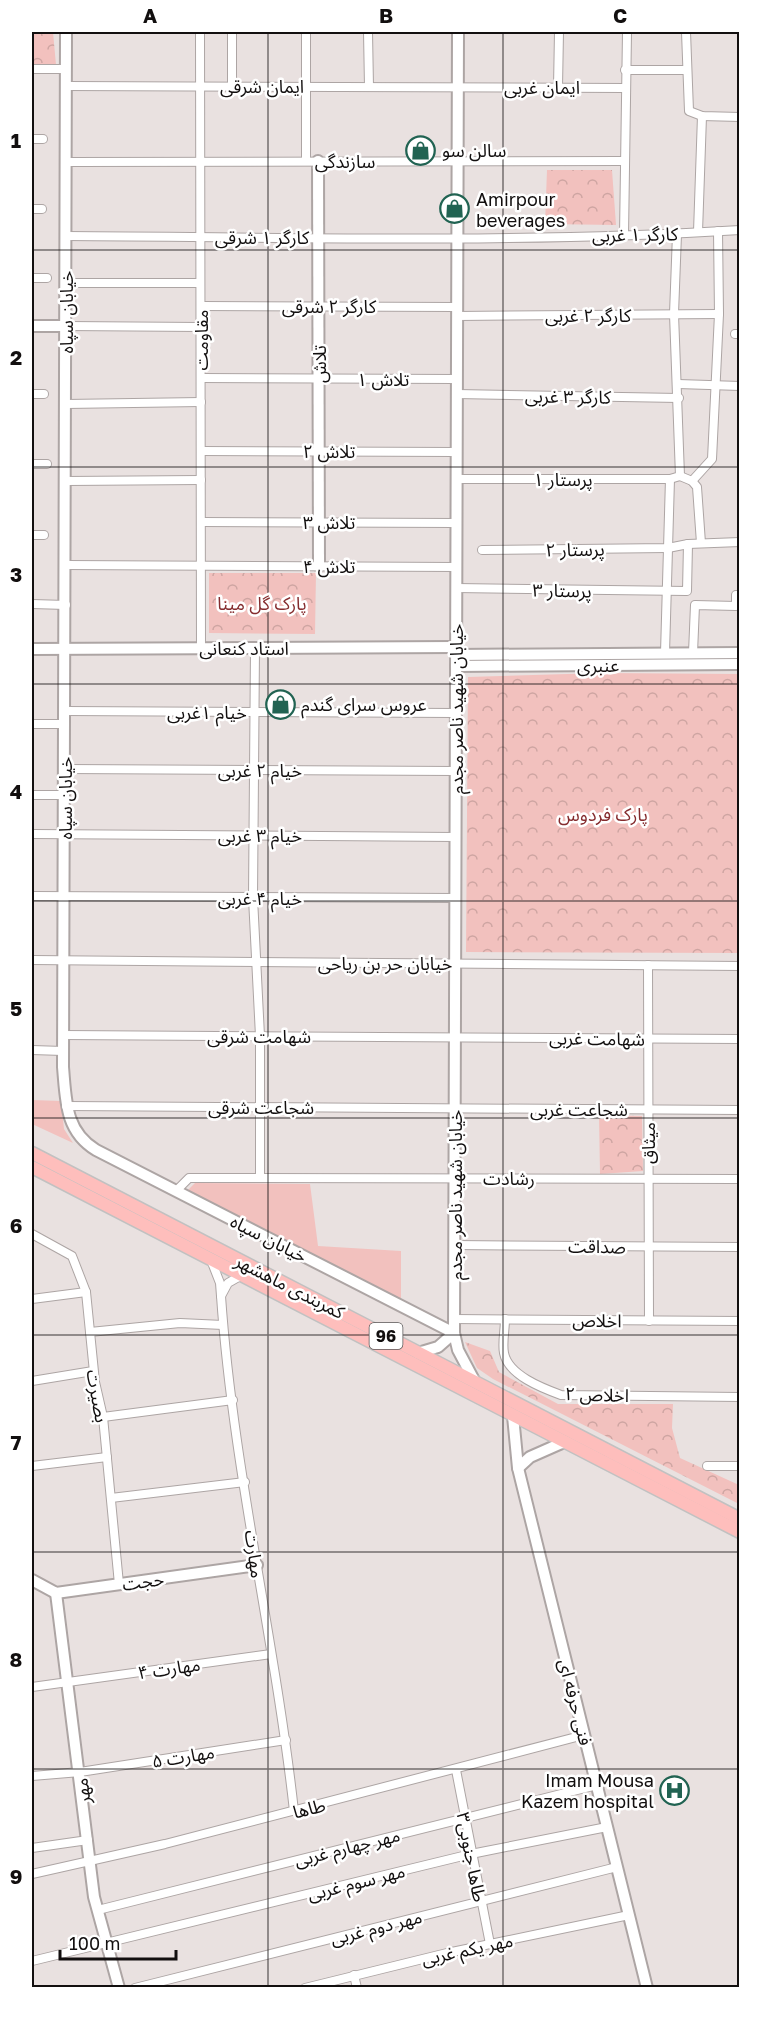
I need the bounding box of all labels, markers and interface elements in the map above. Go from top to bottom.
text: A [143,3,157,27]
text: B [379,3,393,27]
text: C [613,3,627,27]
street label: ایمان شرقی [220,75,304,98]
street label: ایمان غربی [504,76,580,99]
text: 1 [11,128,21,152]
shop icon: سالن سو [405,134,437,166]
place label: سالن سو [442,139,506,162]
street label: سازندگی [315,150,375,173]
place label: Amirpour beverages [476,188,565,231]
shop icon: Amirpour beverages [439,193,471,225]
street label: کارگر ۱ غربی [592,222,679,247]
street label: کارگر ۱ شرقی [215,226,310,249]
street label: خیابان سپاه [55,271,78,353]
street label: کارگر ۲ شرقی [282,295,377,318]
street label: کارگر ۲ غربی [545,304,632,327]
street label: مقاومت [190,310,212,370]
text: 2 [10,345,22,369]
street label: تلاش [308,345,331,383]
street label: تلاش ۱ [357,368,409,391]
street label: کارگر ۳ غربی [525,384,612,409]
street label: تلاش ۲ [303,440,355,463]
street label: پرستار ۱ [533,468,593,491]
street label: تلاش ۳ [303,511,355,534]
street label: پرستار ۲ [545,537,605,562]
street label: تلاش ۴ [303,555,355,578]
text: 3 [10,562,22,586]
street label: پرستار ۳ [532,578,592,603]
park label: پارک گل مینا [217,592,307,615]
street label: خیابان شهید ناصر مجدم [445,624,471,794]
street label: استاد کنعانی [199,637,289,660]
street label: عنبری [577,654,619,677]
shop icon: عروس سرای گندم [264,688,296,720]
place label: عروس سرای گندم [301,693,427,719]
street label: خیام ۱غربی [167,701,247,727]
street label: خیابان سپاه [54,757,77,839]
street label: خیام ۲ غربی [218,759,302,785]
text: 4 [10,779,22,803]
park label: پارک فردوس [558,803,648,826]
street label: خیام ۳ غربی [218,824,302,850]
street label: خیام ۴ غربی [218,887,302,913]
street label: خیابان حر بن ریاحی [318,952,452,975]
text: 5 [10,996,22,1020]
street label: شهامت شرقی [207,1025,311,1048]
street label: شهامت غربی [549,1026,645,1051]
street label: شجاعت شرقی [208,1096,314,1119]
street label: شجاعت غربی [530,1098,628,1121]
street label: خیابان شهید ناصر مجدم [444,1110,470,1280]
street label: میثاق [637,1122,659,1164]
street label: رشادت [483,1167,535,1190]
street label: خیابان سپاه [227,1209,311,1268]
text: 6 [10,1213,22,1237]
street label: صداقت [568,1234,626,1258]
street label: کمربندی ماهشهر [230,1249,349,1324]
street label: اخلاص [572,1309,622,1332]
road number: 96 [370,1323,402,1349]
street label: بصیرت [82,1368,113,1424]
street label: اخلاص ۲ [565,1382,629,1407]
text: 7 [11,1430,22,1454]
street label: مهارت [240,1529,269,1580]
street label: حجت [121,1567,165,1595]
text: 8 [10,1647,22,1671]
street label: مهارت ۴ [136,1653,202,1684]
street label: فنی حرفه ای [554,1656,597,1748]
street label: مهارت ۵ [150,1740,216,1773]
place label: Imam Mousa Kazem hospital [521,1769,654,1812]
hospital icon: Imam Mousa Kazem hospital [659,1774,691,1806]
street label: مهر [70,1777,96,1806]
street label: طاها [290,1793,328,1823]
street label: طاها جنوبی۳ [452,1810,491,1904]
street label: مهر چهارم غربی [292,1823,403,1875]
street label: مهر سوم غربی [305,1859,408,1909]
text: 9 [10,1864,22,1888]
street label: مهر دوم غربی [328,1905,425,1953]
scale bar [60,1923,176,1961]
street label: مهر یکم غربی [419,1929,515,1972]
text: 100 m [69,1932,120,1954]

